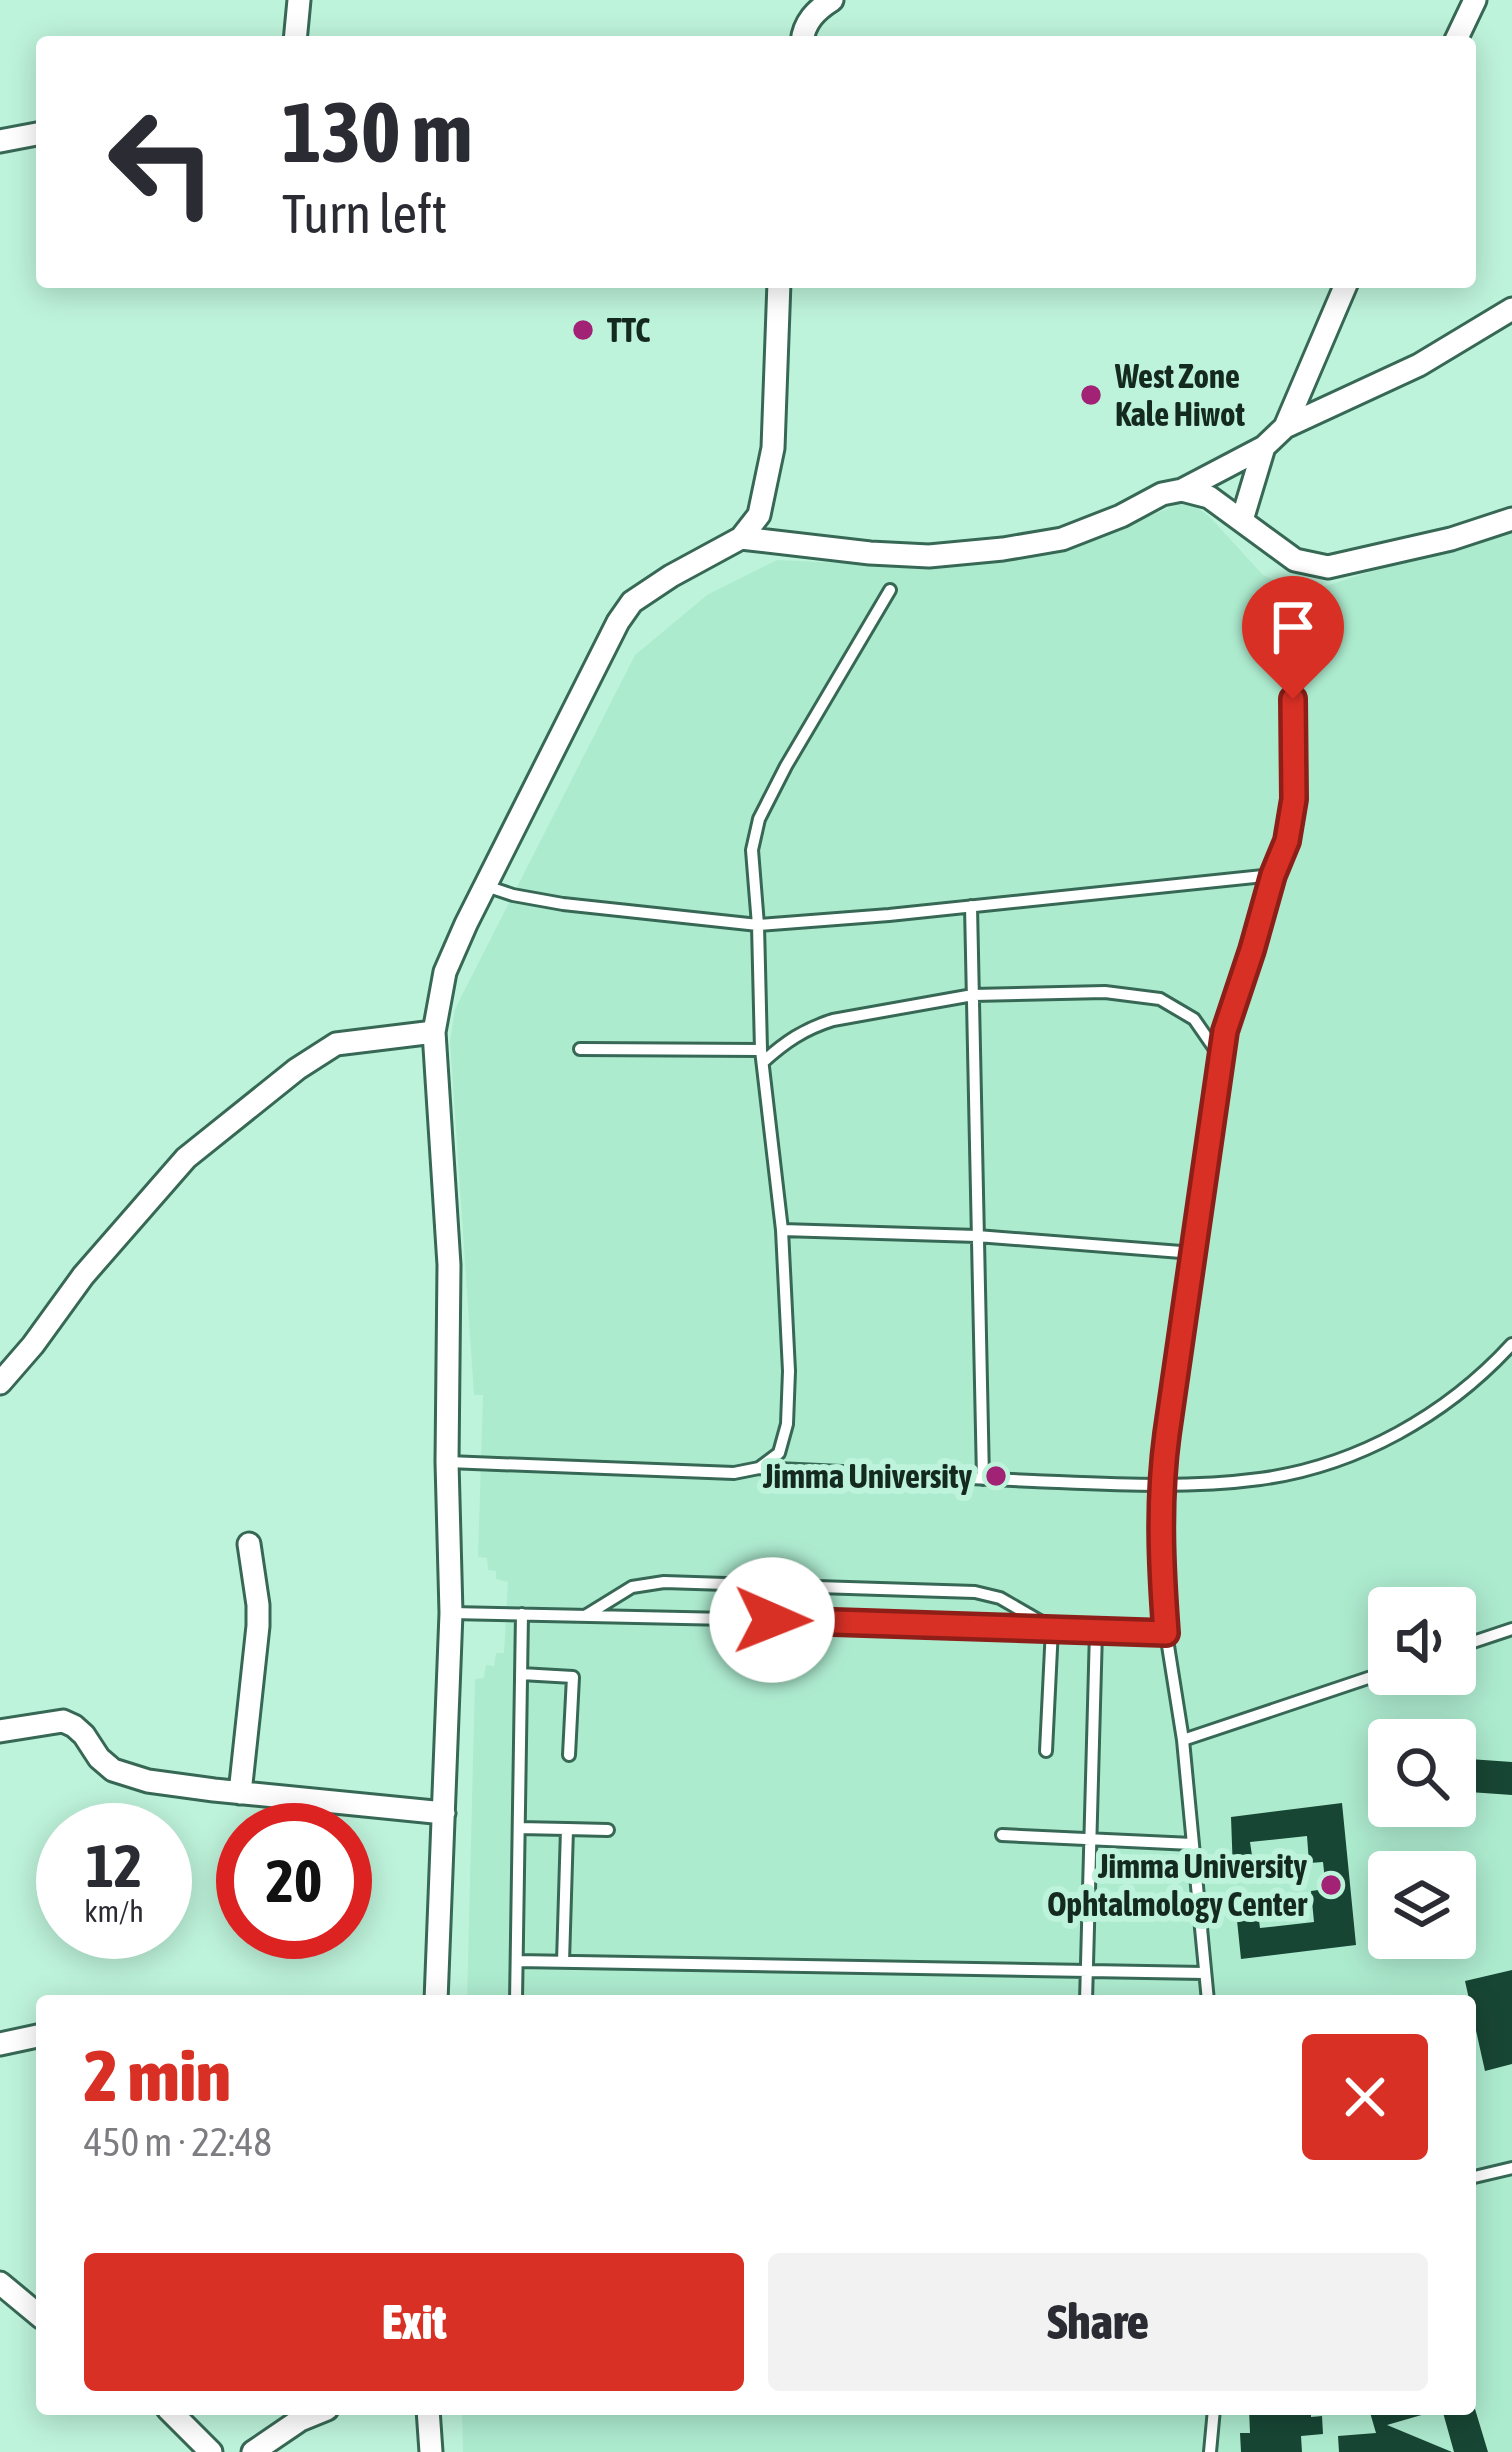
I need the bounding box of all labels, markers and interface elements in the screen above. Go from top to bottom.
icon: left [84,84,240,240]
text: 130 m [282,84,472,180]
text: Turn left [282,183,447,244]
place label: TTC [607,311,650,349]
marker: TTC [570,317,596,343]
place label: West Zone Kale Hiwot [1114,357,1245,433]
marker: West Zone Kale Hiwot [1078,382,1104,408]
pin [1242,576,1344,699]
icon: arrive [1260,594,1326,660]
place label: Jimma University [762,1457,972,1495]
marker: Jimma University [983,1463,1009,1489]
position arrow [709,1557,835,1683]
map controls [1368,1587,1476,1959]
button: sound [1368,1587,1476,1695]
button: search [1368,1719,1476,1827]
speed limit sign: 20 [216,1803,372,1959]
text: 12 [86,1831,142,1900]
place label: Jimma University Ophtalmology Center [1047,1847,1308,1923]
button: layers [1368,1851,1476,1959]
marker: Jimma University Ophtalmology Center [1318,1872,1344,1898]
text: km/h [84,1894,144,1928]
text: 2 min [84,2034,231,2116]
button: close [1302,2034,1428,2160]
text: 450 m · 22:48 [84,2120,272,2164]
button: Exit [84,2253,744,2391]
button: Share [768,2253,1428,2391]

